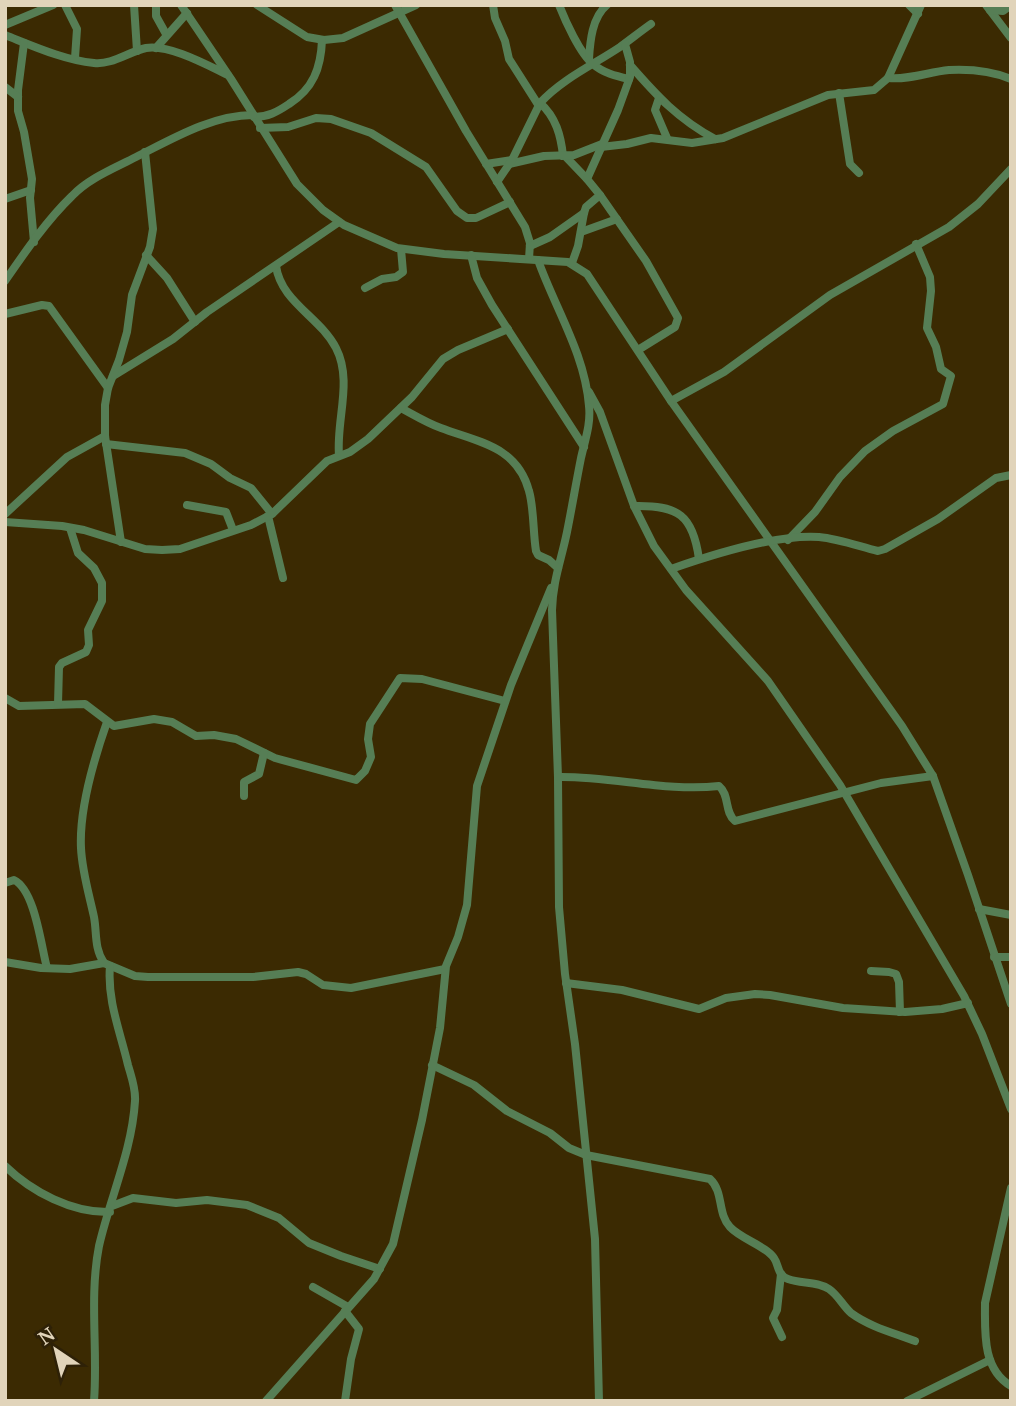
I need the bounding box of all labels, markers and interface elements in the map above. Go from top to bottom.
north arrow [21,1315,91,1385]
text: N [33,1321,60,1351]

